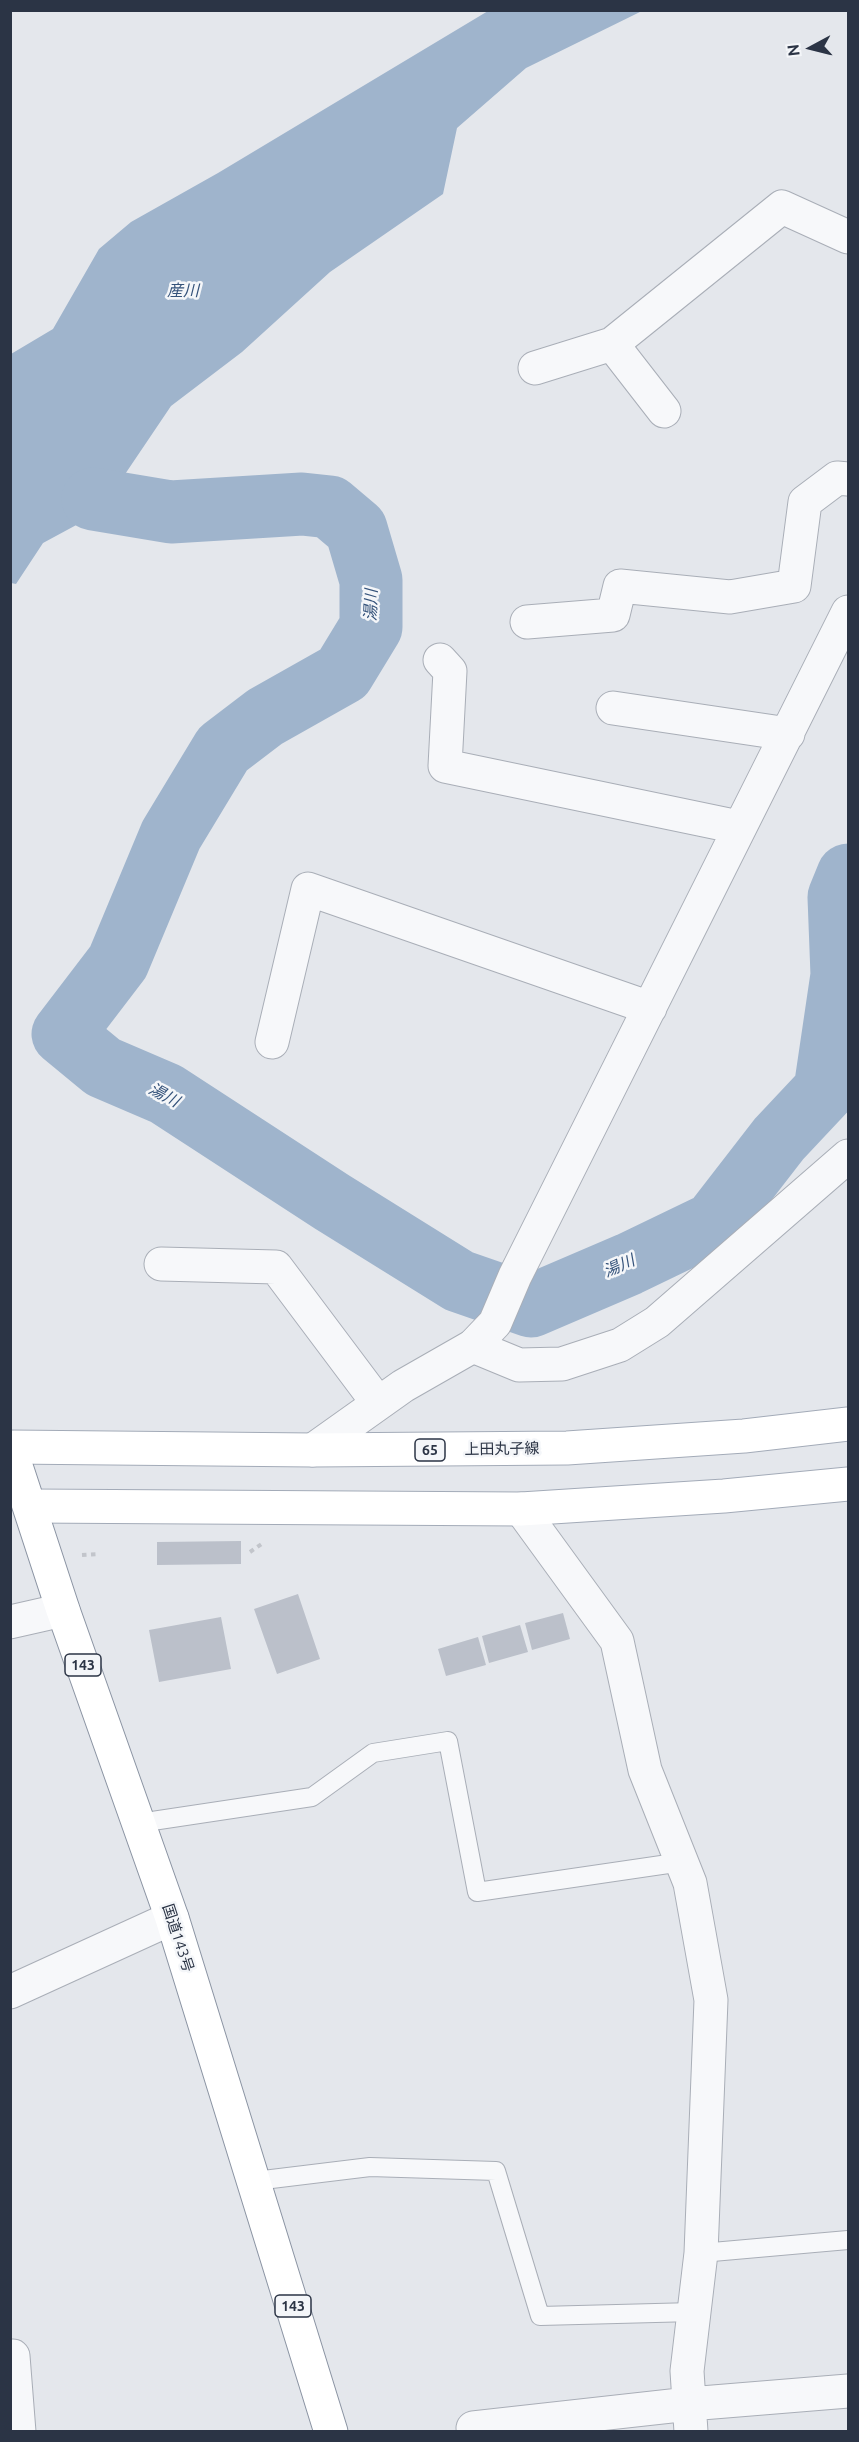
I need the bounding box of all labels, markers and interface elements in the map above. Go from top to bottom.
north arrow [781,18,841,78]
text: N [783,43,803,57]
water label: 産川 [167,281,199,301]
water label: 湯川 [361,589,381,621]
water label: 湯川 [145,1079,183,1111]
water label: 湯川 [600,1251,638,1281]
road number: 65 [415,1439,445,1461]
street label: 上田丸子線 [464,1439,540,1459]
road number: 143 [65,1654,101,1676]
street label: 国道143号 [159,1902,197,1974]
road number: 143 [275,2295,311,2317]

